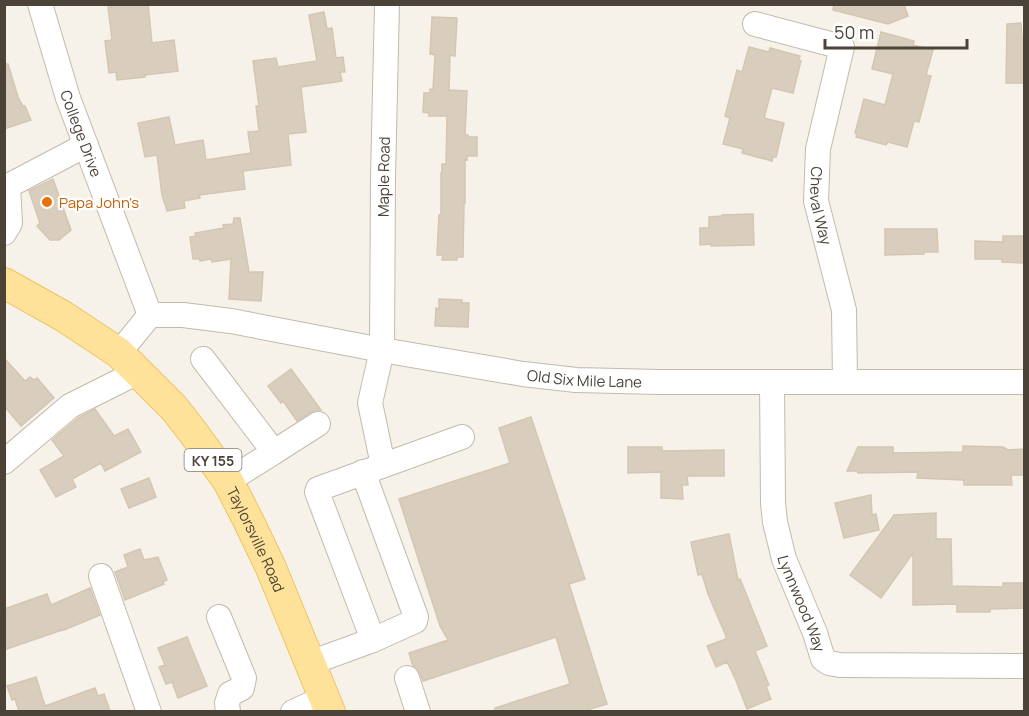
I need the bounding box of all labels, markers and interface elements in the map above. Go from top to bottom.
scale bar [825,12,968,50]
text: 50 m [834,20,874,44]
street label: College Drive [56,88,107,180]
street label: Maple Road [372,136,394,217]
street label: Cheval Way [805,166,837,247]
place label: Papa John's [59,192,139,213]
marker: Papa John's [40,195,54,209]
street label: Old Six Mile Lane [526,364,642,392]
road number: KY 155 [184,449,242,471]
street label: Taylorsville Road [222,483,290,595]
street label: Lynnwood Way [773,553,831,654]

